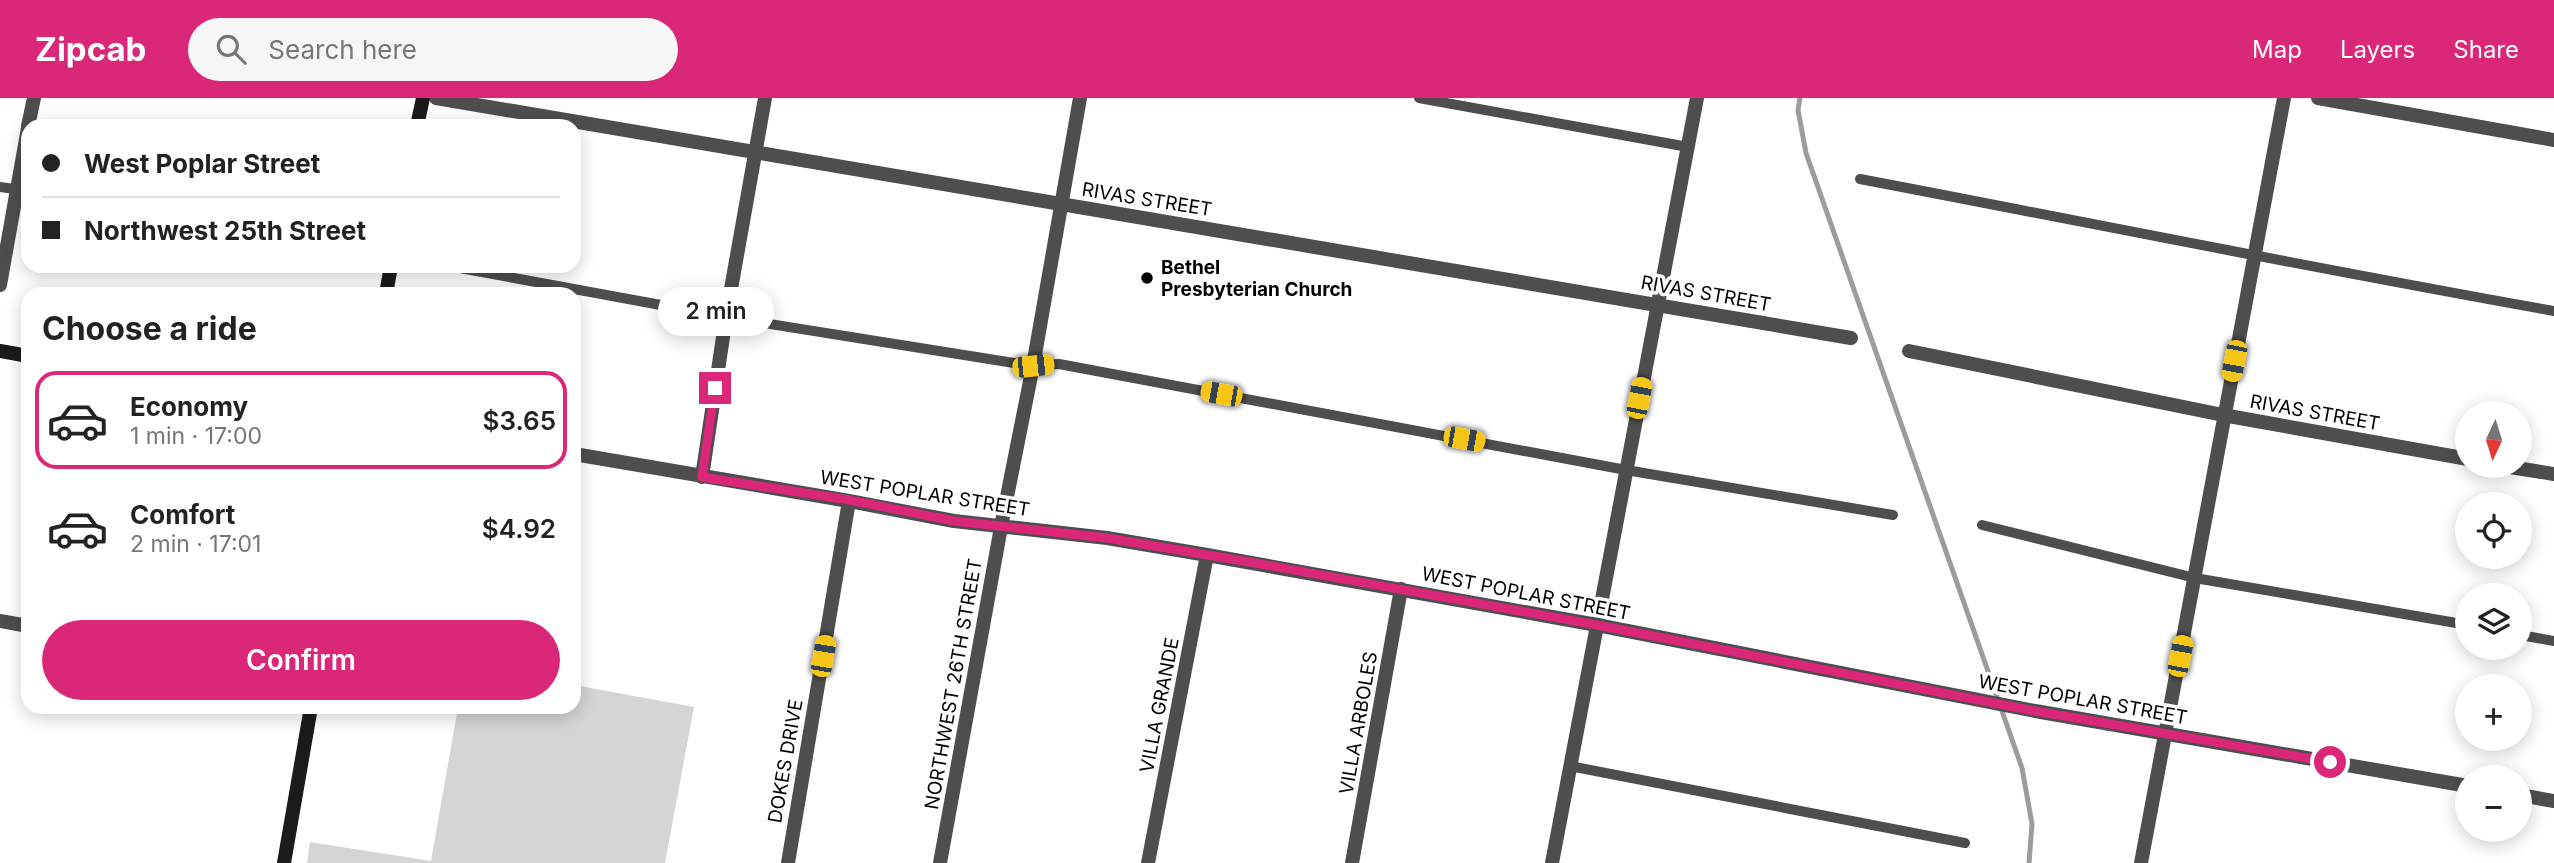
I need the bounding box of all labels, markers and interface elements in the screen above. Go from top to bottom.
search box [188,18,678,81]
text: Zipcab [35,29,146,69]
icon: search [212,30,250,68]
text: Search here [268,34,417,65]
text: Map [2252,35,2302,64]
text: Layers [2340,35,2415,64]
text: Share [2453,35,2519,64]
text: West Poplar Street [84,148,320,179]
street label: RIVAS STREET [1080,178,1214,221]
text: Northwest 25th Street [84,215,366,246]
place label: Bethel Presbyterian Church [1161,256,1352,301]
marker: Bethel Presbyterian Church [1139,270,1155,286]
street label: RIVAS STREET [1639,271,1773,316]
callout: 2 min [657,286,773,336]
text: 2 min [686,297,746,325]
text: Choose a ride [42,309,257,348]
car [2220,338,2249,384]
car [1012,353,1055,379]
route end [699,372,731,404]
car [1625,375,1654,421]
car [1199,380,1244,408]
icon: car [46,389,109,452]
street label: RIVAS STREET [2248,390,2382,435]
text: Economy [130,391,248,422]
north arrow [2455,401,2532,478]
map controls [2455,401,2532,842]
text: $3.65 [483,405,556,436]
text: 1 min · 17:00 [130,422,262,450]
car [1442,425,1487,453]
street label: WEST POPLAR STREET [818,466,1031,521]
button: locate [2455,492,2532,569]
icon: car [46,497,109,560]
text: Comfort [130,499,235,530]
text: $4.92 [482,513,556,544]
text: 2 min · 17:01 [130,530,261,558]
street label: NORTHWEST 26TH STREET [920,557,987,811]
street label: WEST POPLAR STREET [1420,562,1632,625]
button: layers [2455,583,2532,660]
button: Confirm [42,620,560,700]
car [810,633,837,679]
car [2166,633,2195,679]
street label: VILLA GRANDE [1135,636,1184,775]
street label: VILLA ARBOLES [1335,650,1382,796]
street label: WEST POPLAR STREET [1977,670,2189,729]
button: + [2455,674,2532,751]
street label: DOKES DRIVE [763,697,808,825]
route start [2314,746,2346,778]
button: − [2455,765,2532,842]

